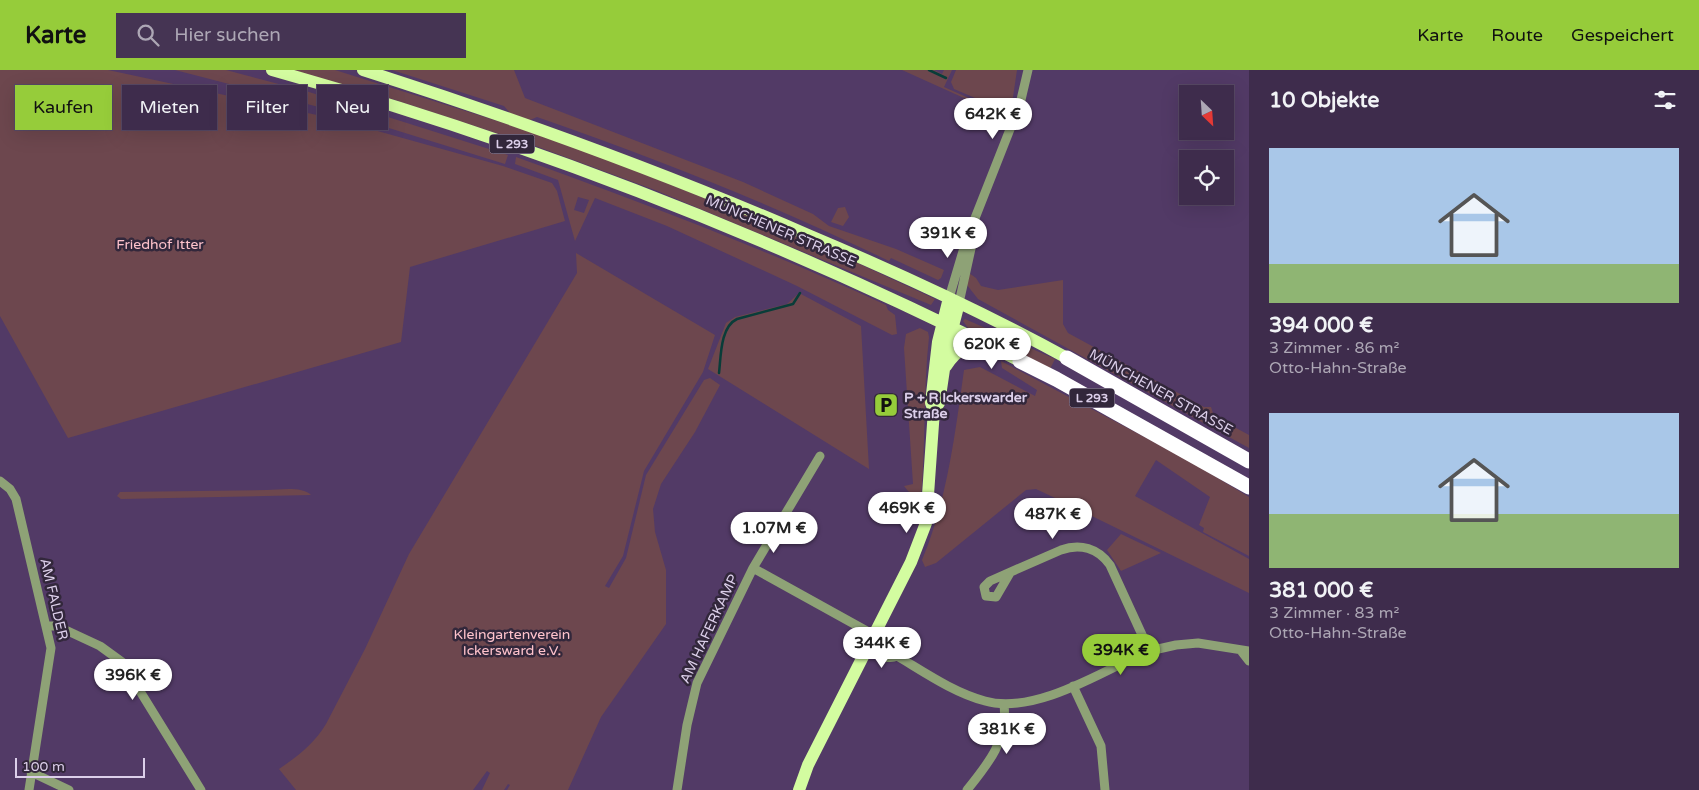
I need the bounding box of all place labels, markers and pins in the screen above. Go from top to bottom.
pin: 642K € [952,98,1034,140]
pin: 391K € [907,216,989,259]
pin: 620K € [951,328,1033,370]
place label: P + R Ickerswarder Straße [904,389,1028,422]
parking icon: P + R Ickerswarder Straße [873,392,899,418]
pin: 469K € [866,492,948,534]
pin: 487K € [1012,498,1094,540]
pin: 1.07M € [728,512,820,554]
pin: 344K € [841,626,923,669]
pin: 394K € [1080,634,1162,676]
pin: 396K € [92,658,174,701]
pin: 381K € [966,712,1048,755]

